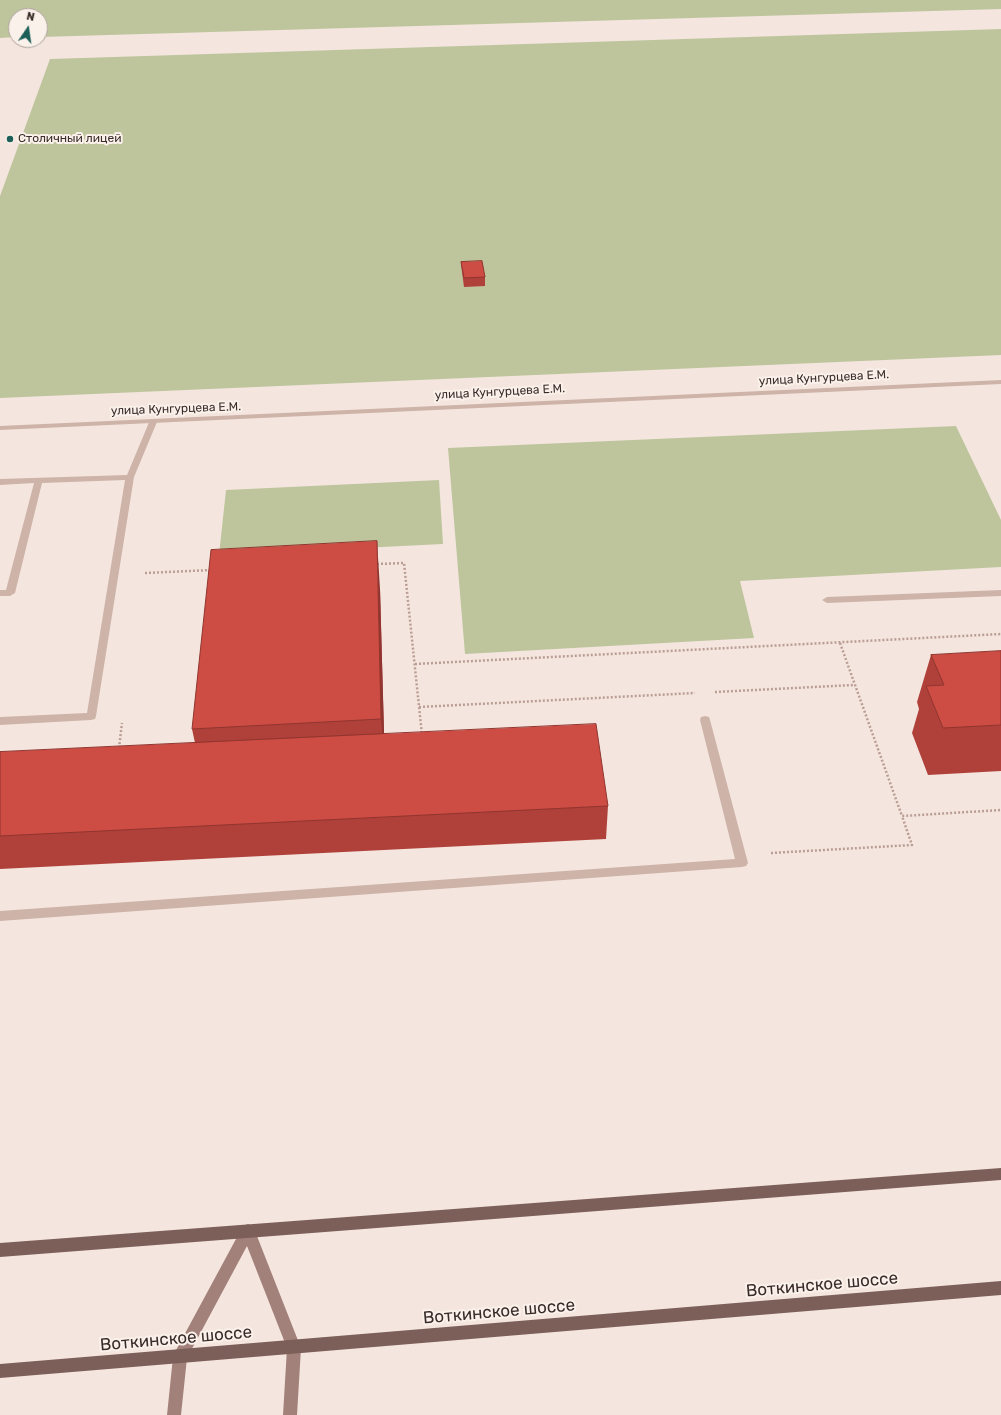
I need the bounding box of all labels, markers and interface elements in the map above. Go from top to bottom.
north arrow [8,8,48,48]
text: N [25,10,36,24]
place label: Столичный лицей [18,132,122,146]
marker: Столичный лицей [5,134,15,144]
street label: улица Кунгурцева Е.М. [759,367,889,389]
street label: улица Кунгурцева Е.М. [435,381,565,403]
street label: улица Кунгурцева Е.М. [111,400,241,418]
street label: Воткинское шоссе [745,1268,899,1302]
street label: Воткинское шоссе [422,1295,576,1329]
street label: Воткинское шоссе [99,1322,253,1356]

